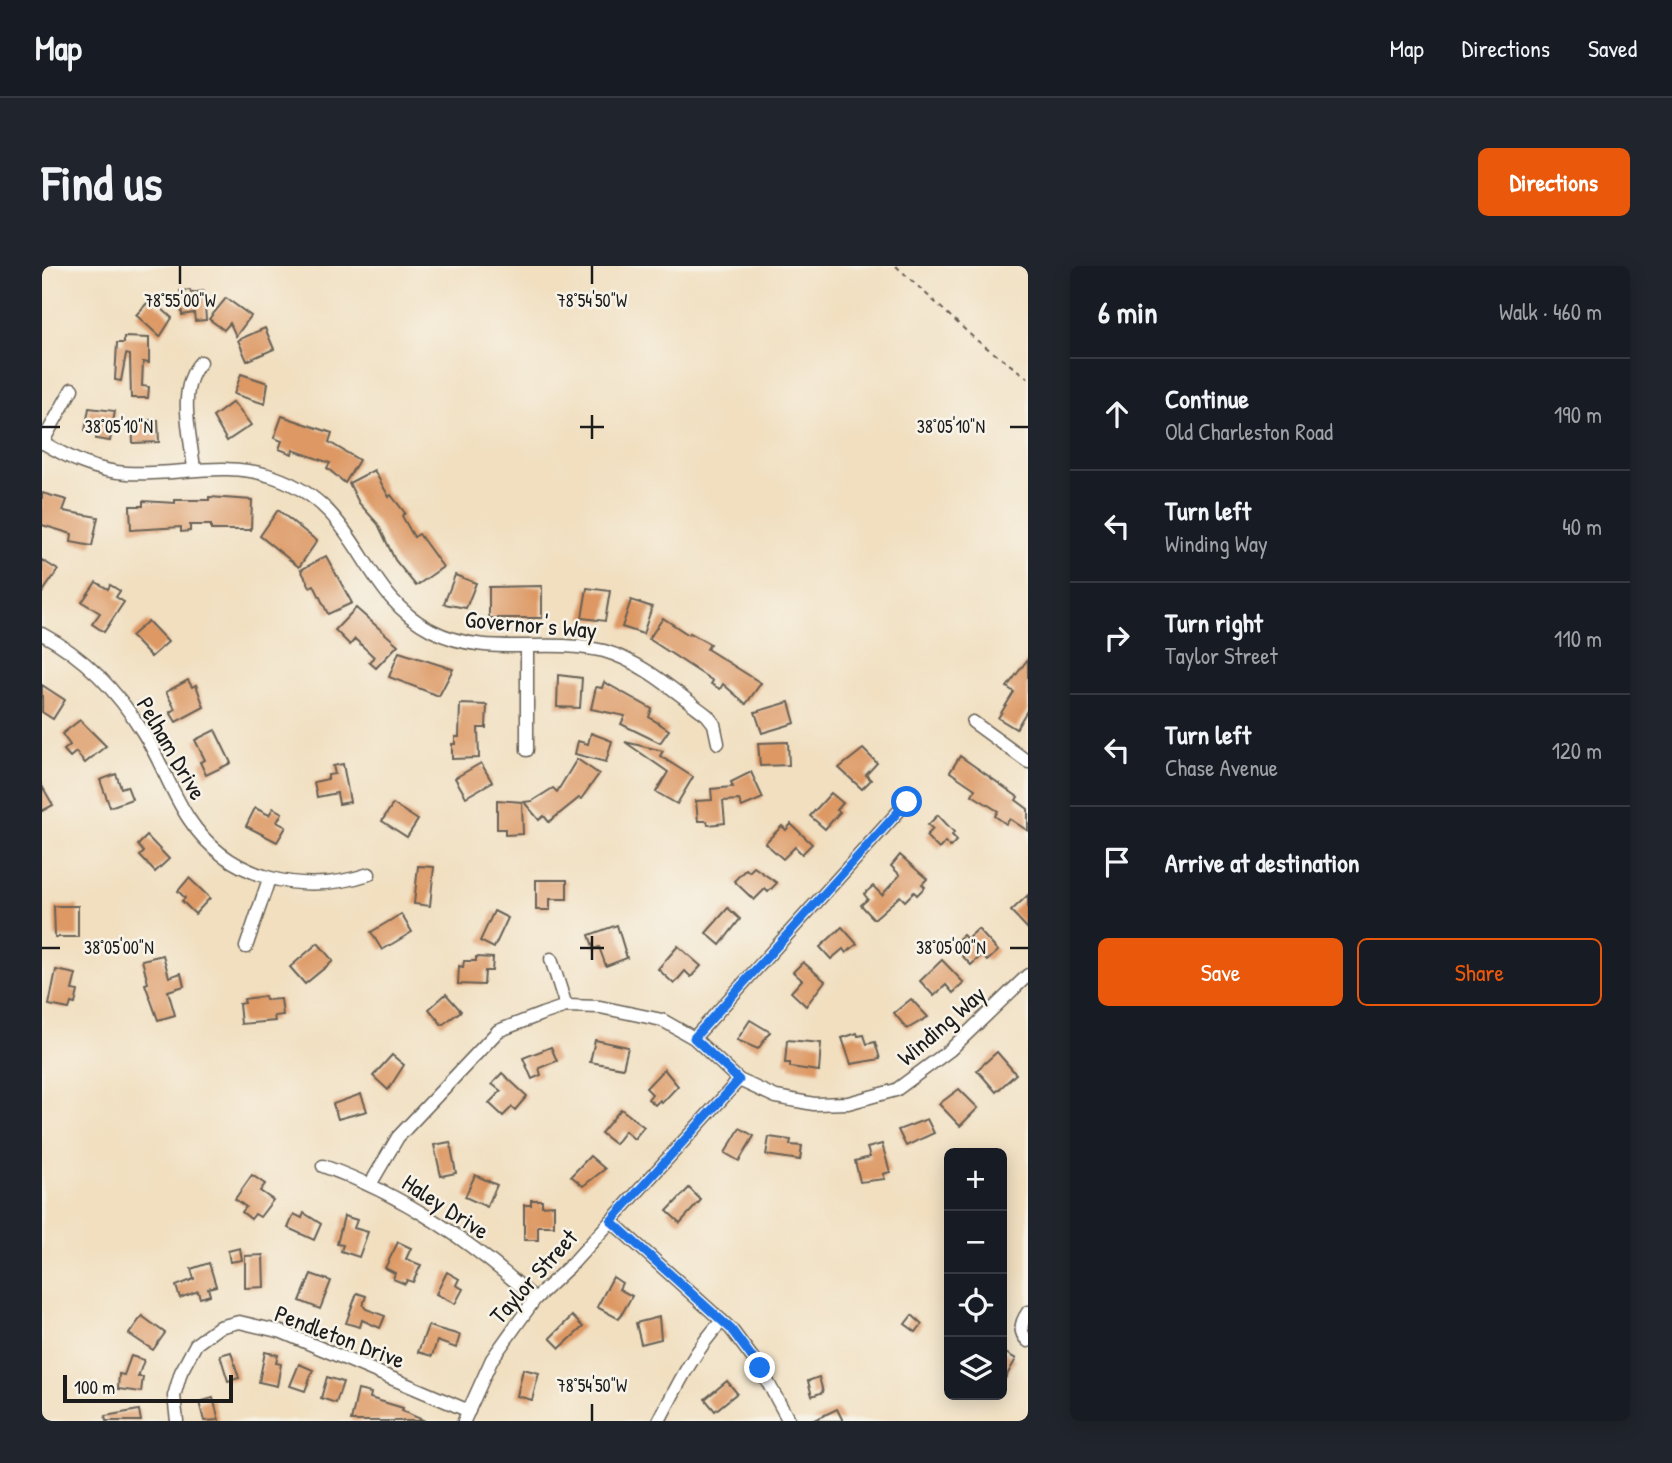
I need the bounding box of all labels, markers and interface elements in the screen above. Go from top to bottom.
text: Map [35,26,82,70]
text: Map [1390,32,1424,64]
text: Directions [1462,32,1550,64]
text: Saved [1588,32,1637,64]
button: Directions [1478,148,1630,216]
text: Find us [42,149,162,215]
text: 78°55'00"W [144,288,216,313]
text: 78°54'50"W [557,288,627,313]
text: 6 min [1098,292,1158,332]
text: Walk · 460 m [1499,296,1602,327]
text: Continue [1165,381,1249,416]
icon: ahead [1098,395,1136,433]
text: 190 m [1554,399,1602,430]
text: 38°05'10"N [85,414,153,439]
text: 38°05'10"N [917,414,985,439]
text: Old Charleston Road [1165,416,1333,447]
text: Turn left [1165,493,1251,528]
icon: left [1098,507,1136,545]
text: 40 m [1562,511,1602,542]
text: Winding Way [1165,528,1268,559]
street label: Governor's Way [464,602,598,646]
text: Turn right [1165,605,1263,640]
icon: right [1098,619,1136,657]
text: 110 m [1554,623,1602,654]
text: Taylor Street [1165,640,1278,671]
street label: Pelham Drive [130,691,215,806]
text: Turn left [1165,717,1251,752]
icon: left [1098,731,1136,769]
text: 120 m [1552,735,1602,766]
text: Chase Avenue [1165,752,1278,783]
route start [891,786,922,817]
icon: arrive [1098,843,1136,881]
text: Arrive at destination [1165,845,1360,880]
text: 38°05'00"N [84,935,154,960]
text: 38°05'00"N [916,935,986,960]
button: Save [1098,938,1343,1006]
button: Share [1357,938,1602,1006]
street label: Winding Way [890,978,992,1072]
map controls [944,1148,1007,1400]
button: + [944,1148,1007,1211]
street label: Haley Drive [396,1166,496,1246]
button: − [944,1211,1007,1274]
street label: Taylor Street [482,1221,585,1330]
button: locate [944,1274,1007,1337]
street label: Pendleton Drive [270,1297,410,1376]
button: layers [944,1337,1007,1400]
route end [744,1352,775,1383]
scale bar [63,1372,233,1404]
text: 78°54'50"W [557,1373,627,1398]
text: 100 m [74,1374,115,1400]

